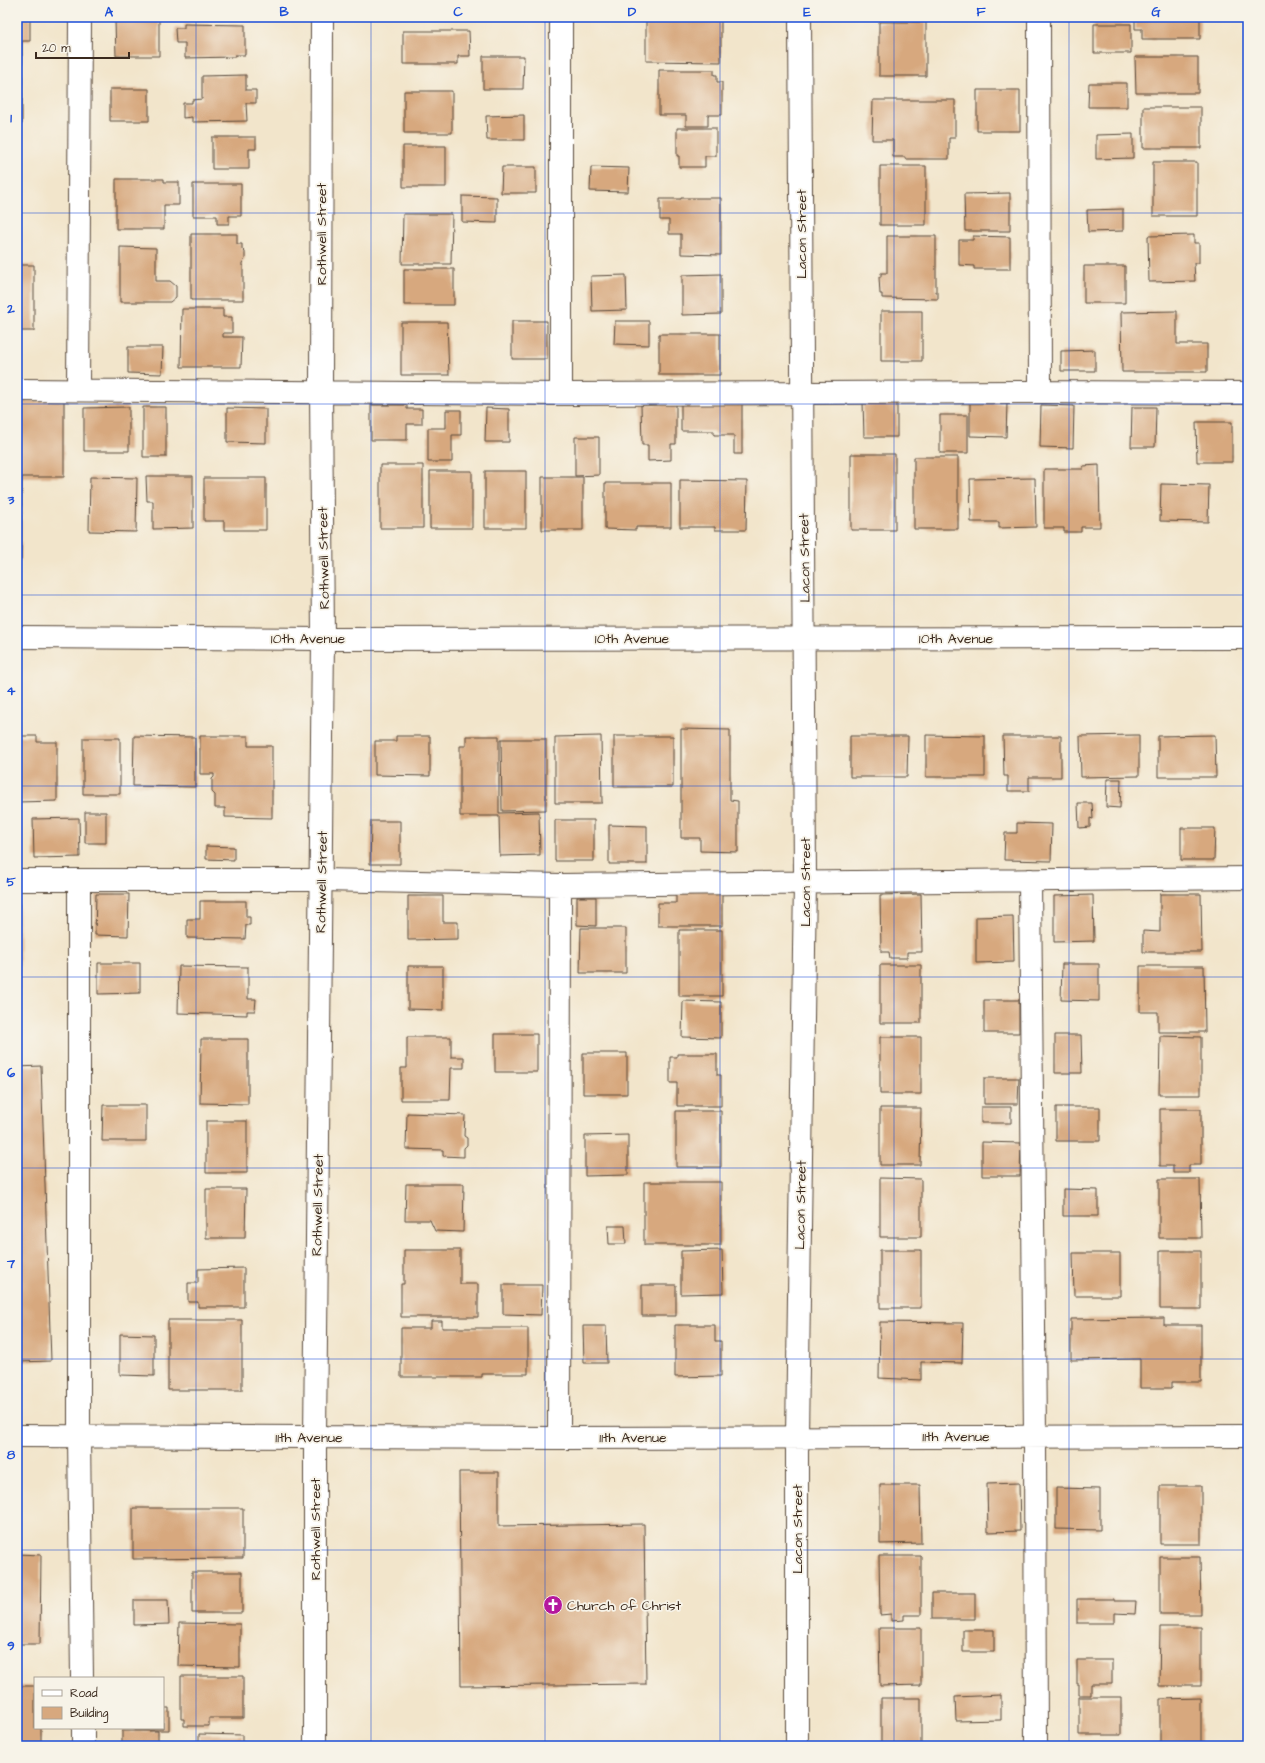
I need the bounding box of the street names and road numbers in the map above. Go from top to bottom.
street label: Rothwell Street [312,182,332,285]
street label: Lacon Street [792,189,812,279]
street label: Rothwell Street [313,506,335,609]
street label: Lacon Street [794,513,816,603]
street label: 10th Avenue [271,629,346,649]
street label: 10th Avenue [595,629,670,649]
street label: 10th Avenue [919,629,994,649]
street label: Rothwell Street [311,830,333,933]
street label: Lacon Street [796,837,816,927]
street label: Rothwell Street [307,1153,329,1256]
street label: Lacon Street [790,1160,812,1250]
street label: 11th Avenue [922,1427,990,1447]
street label: 11th Avenue [275,1428,343,1448]
street label: 11th Avenue [599,1428,667,1448]
street label: Rothwell Street [306,1477,326,1580]
street label: Lacon Street [788,1484,808,1574]

